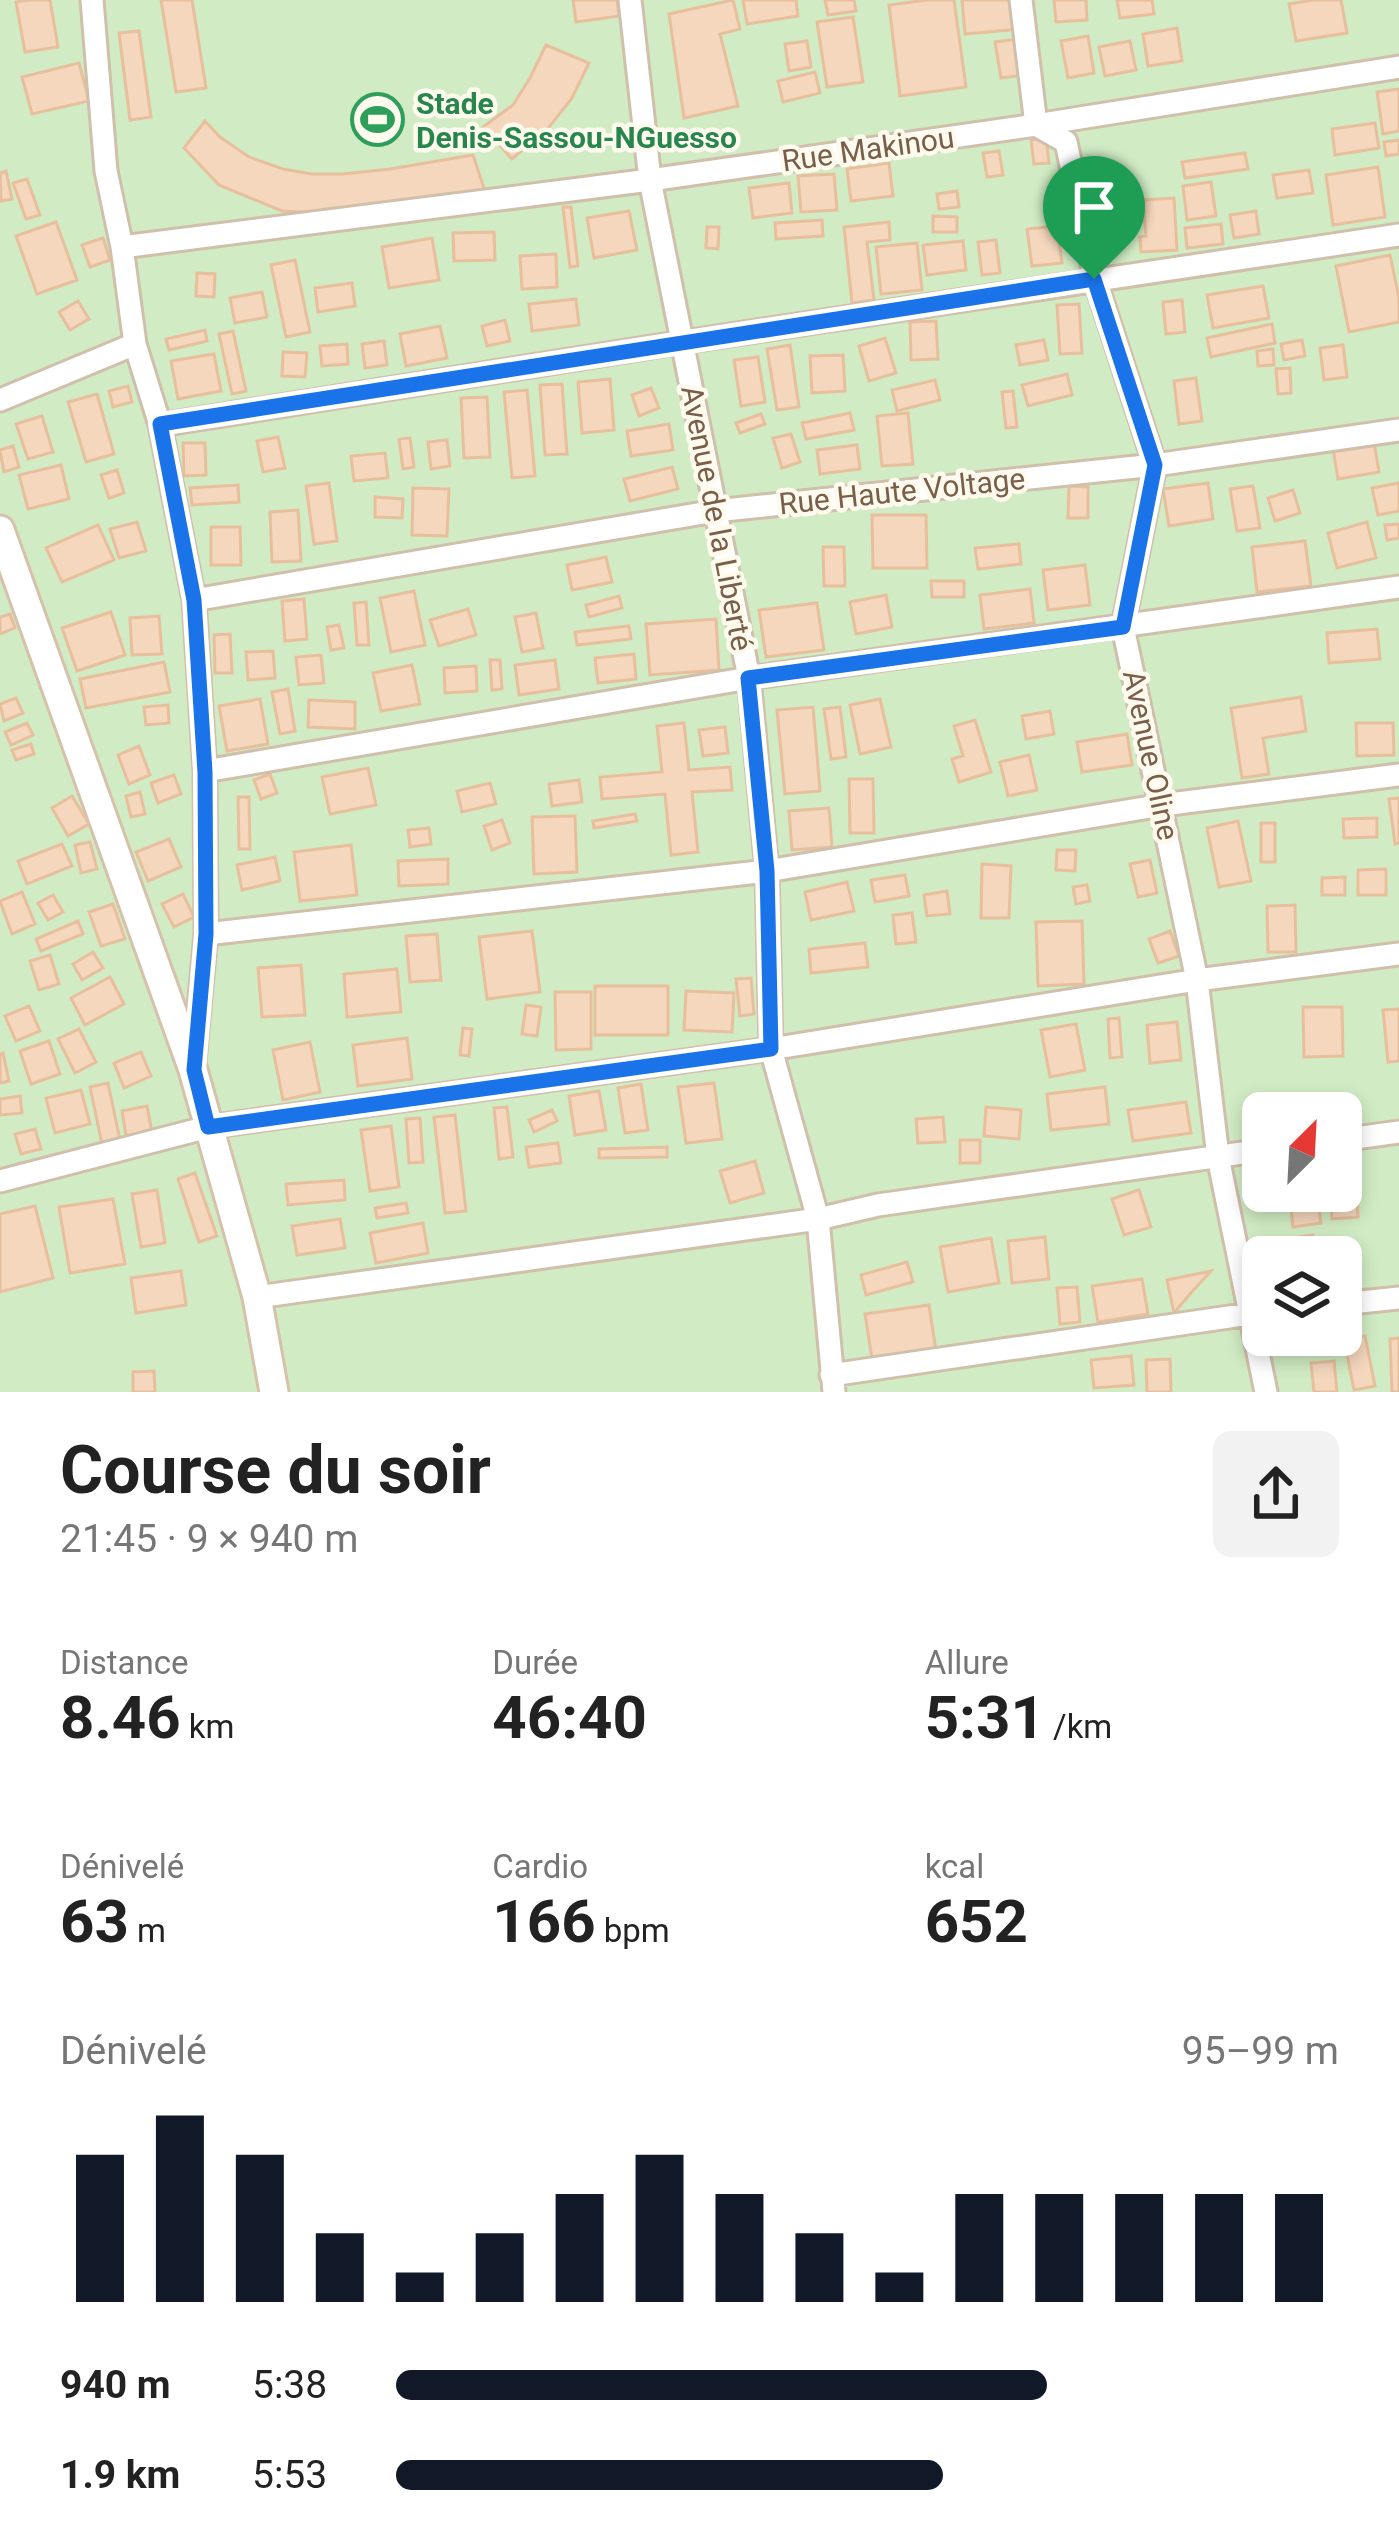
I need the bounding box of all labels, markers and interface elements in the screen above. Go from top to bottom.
place label: Stade Denis-Sassou-NGuesso [416,86,737,155]
sports icon: Stade Denis-Sassou-NGuesso [349,92,405,148]
street label: Rue Makinou [780,120,956,178]
pin [1043,156,1145,279]
icon: arrive [1061,174,1127,240]
street label: Avenue de la Liberté [674,382,760,654]
street label: Rue Haute Voltage [777,461,1027,521]
street label: Avenue Oline [1116,667,1186,843]
north arrow [1242,1092,1362,1212]
map controls [1242,1092,1362,1356]
button: layers [1242,1236,1362,1356]
button: share [1213,1431,1339,1557]
text: Course du soir [60,1432,491,1509]
text: 21:45 · 9 × 940 m [60,1516,358,1562]
text: Distance [60,1643,188,1682]
text: Durée [492,1643,578,1682]
text: Allure [925,1643,1009,1682]
text: 8.46 [60,1682,181,1753]
text: 46:40 [492,1682,647,1753]
text: 5:31 [925,1682,1045,1753]
text: km [181,1707,235,1746]
text: /km [1045,1707,1112,1746]
text: Dénivelé [60,1847,184,1886]
text: Cardio [492,1847,588,1886]
text: kcal [925,1847,984,1886]
text: 63 [60,1886,129,1957]
text: 166 [492,1886,596,1957]
text: 652 [925,1886,1028,1957]
text: m [129,1911,166,1950]
text: bpm [596,1911,670,1950]
text: Dénivelé [60,2028,207,2074]
text: 95–99 m [1182,2028,1339,2074]
text: 940 m [60,2362,171,2408]
text: 5:38 [252,2362,327,2408]
text: 1.9 km [60,2452,180,2498]
text: 5:53 [252,2452,327,2498]

